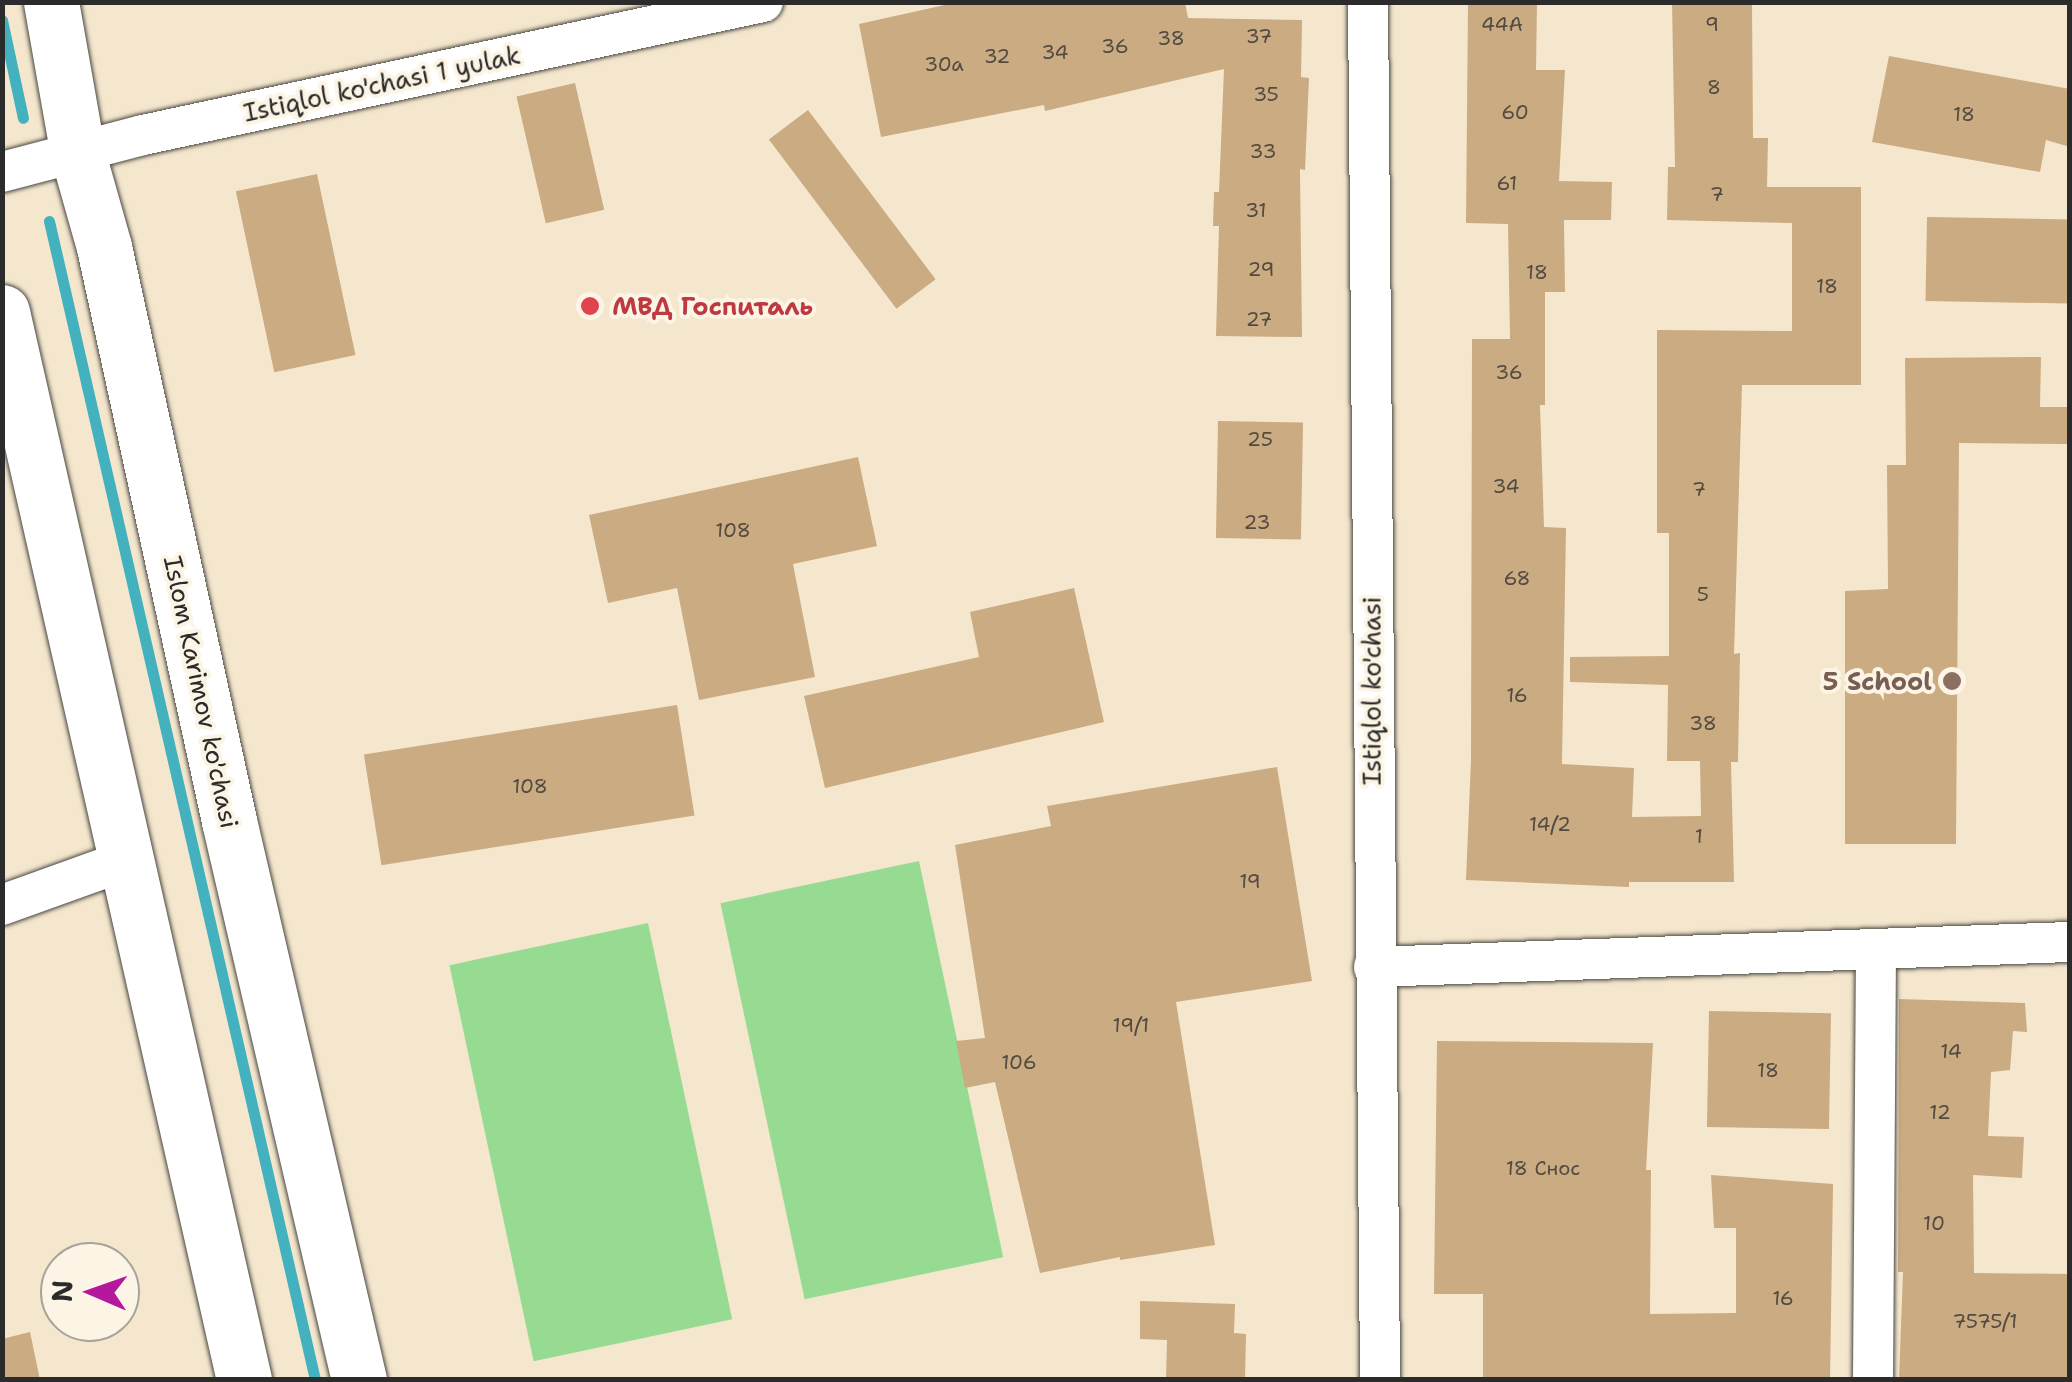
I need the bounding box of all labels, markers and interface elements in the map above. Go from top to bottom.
house number: 44А [1481,12,1523,36]
house number: 9 [1705,12,1719,36]
house number: 37 [1246,24,1272,48]
house number: 38 [1157,26,1185,50]
house number: 36 [1101,34,1129,58]
street label: Istiqlol ko'chasi 1 yulak [241,40,523,128]
house number: 34 [1041,40,1069,64]
house number: 32 [984,44,1010,68]
house number: 30a [924,52,964,76]
house number: 8 [1707,75,1721,99]
house number: 35 [1253,82,1279,106]
house number: 60 [1501,100,1529,124]
house number: 18 [1953,102,1975,126]
house number: 33 [1250,139,1276,163]
house number: 61 [1497,171,1517,195]
house number: 7 [1710,182,1724,206]
house number: 31 [1245,198,1267,222]
house number: 29 [1248,257,1274,281]
house number: 18 [1526,260,1548,284]
house number: 18 [1816,274,1838,298]
place label: МВД Госпиталь [612,291,813,321]
marker: МВД Госпиталь [577,293,603,319]
house number: 27 [1246,307,1272,331]
house number: 36 [1495,360,1523,384]
house number: 25 [1247,427,1273,451]
house number: 34 [1492,474,1520,498]
house number: 7 [1692,477,1706,501]
house number: 23 [1244,510,1270,534]
house number: 108 [715,518,751,542]
street label: Islom Karimov ko'chasi [157,553,245,831]
house number: 68 [1503,566,1531,590]
house number: 5 [1697,582,1709,606]
street label: Istiqlol ko'chasi [1357,597,1387,785]
place label: 5 School [1823,666,1932,696]
marker: 5 School [1941,670,1963,692]
house number: 16 [1506,683,1528,707]
house number: 38 [1689,711,1717,735]
house number: 108 [512,774,548,798]
house number: 14/2 [1529,812,1571,836]
house number: 1 [1695,824,1703,848]
house number: 19 [1239,869,1261,893]
house number: 19/1 [1113,1013,1149,1037]
house number: 14 [1940,1039,1962,1063]
house number: 106 [1001,1050,1037,1074]
house number: 18 [1757,1058,1779,1082]
house number: 12 [1929,1100,1951,1124]
house number: 18 Снос [1506,1156,1580,1180]
house number: 10 [1923,1211,1945,1235]
north arrow [40,1242,140,1342]
text: N [43,1279,81,1303]
house number: 16 [1772,1286,1794,1310]
house number: 7575/1 [1952,1309,2018,1333]

